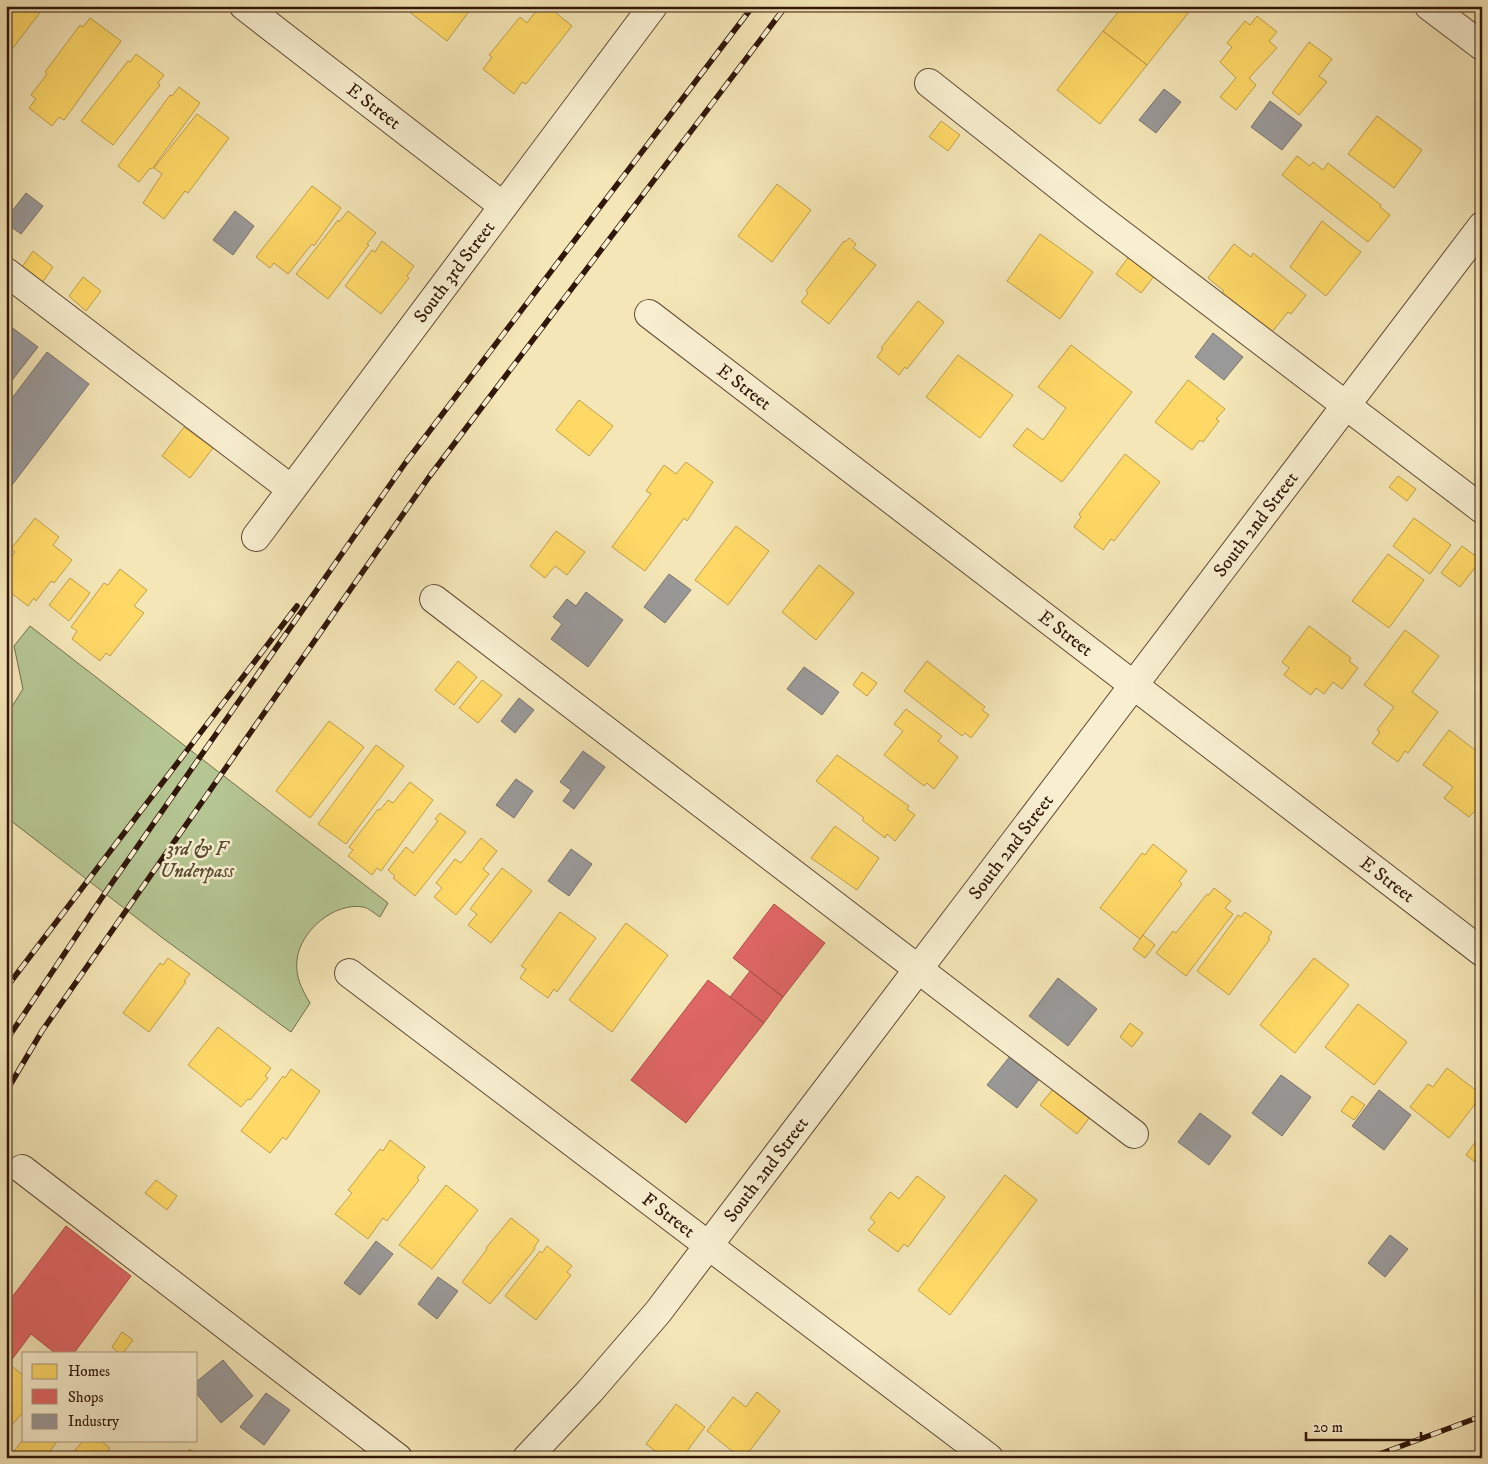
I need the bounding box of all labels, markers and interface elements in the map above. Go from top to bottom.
street label: E Street [342,78,406,134]
street label: South 3rd Street [409,216,500,327]
street label: E Street [712,359,776,415]
street label: South 2nd Street [1208,467,1303,582]
street label: E Street [1034,605,1098,661]
street label: South 2nd Street [964,790,1058,904]
park label: 3rd & F Underpass [160,838,235,884]
street label: E Street [1356,851,1419,908]
street label: South 2nd Street [719,1112,813,1227]
street label: F Street [637,1188,700,1243]
legend [22,1352,198,1442]
text: Homes [68,1362,110,1381]
text: Shops [68,1388,104,1407]
scale bar [1306,1409,1420,1441]
text: Industry [68,1412,120,1431]
text: 20 m [1313,1418,1343,1437]

